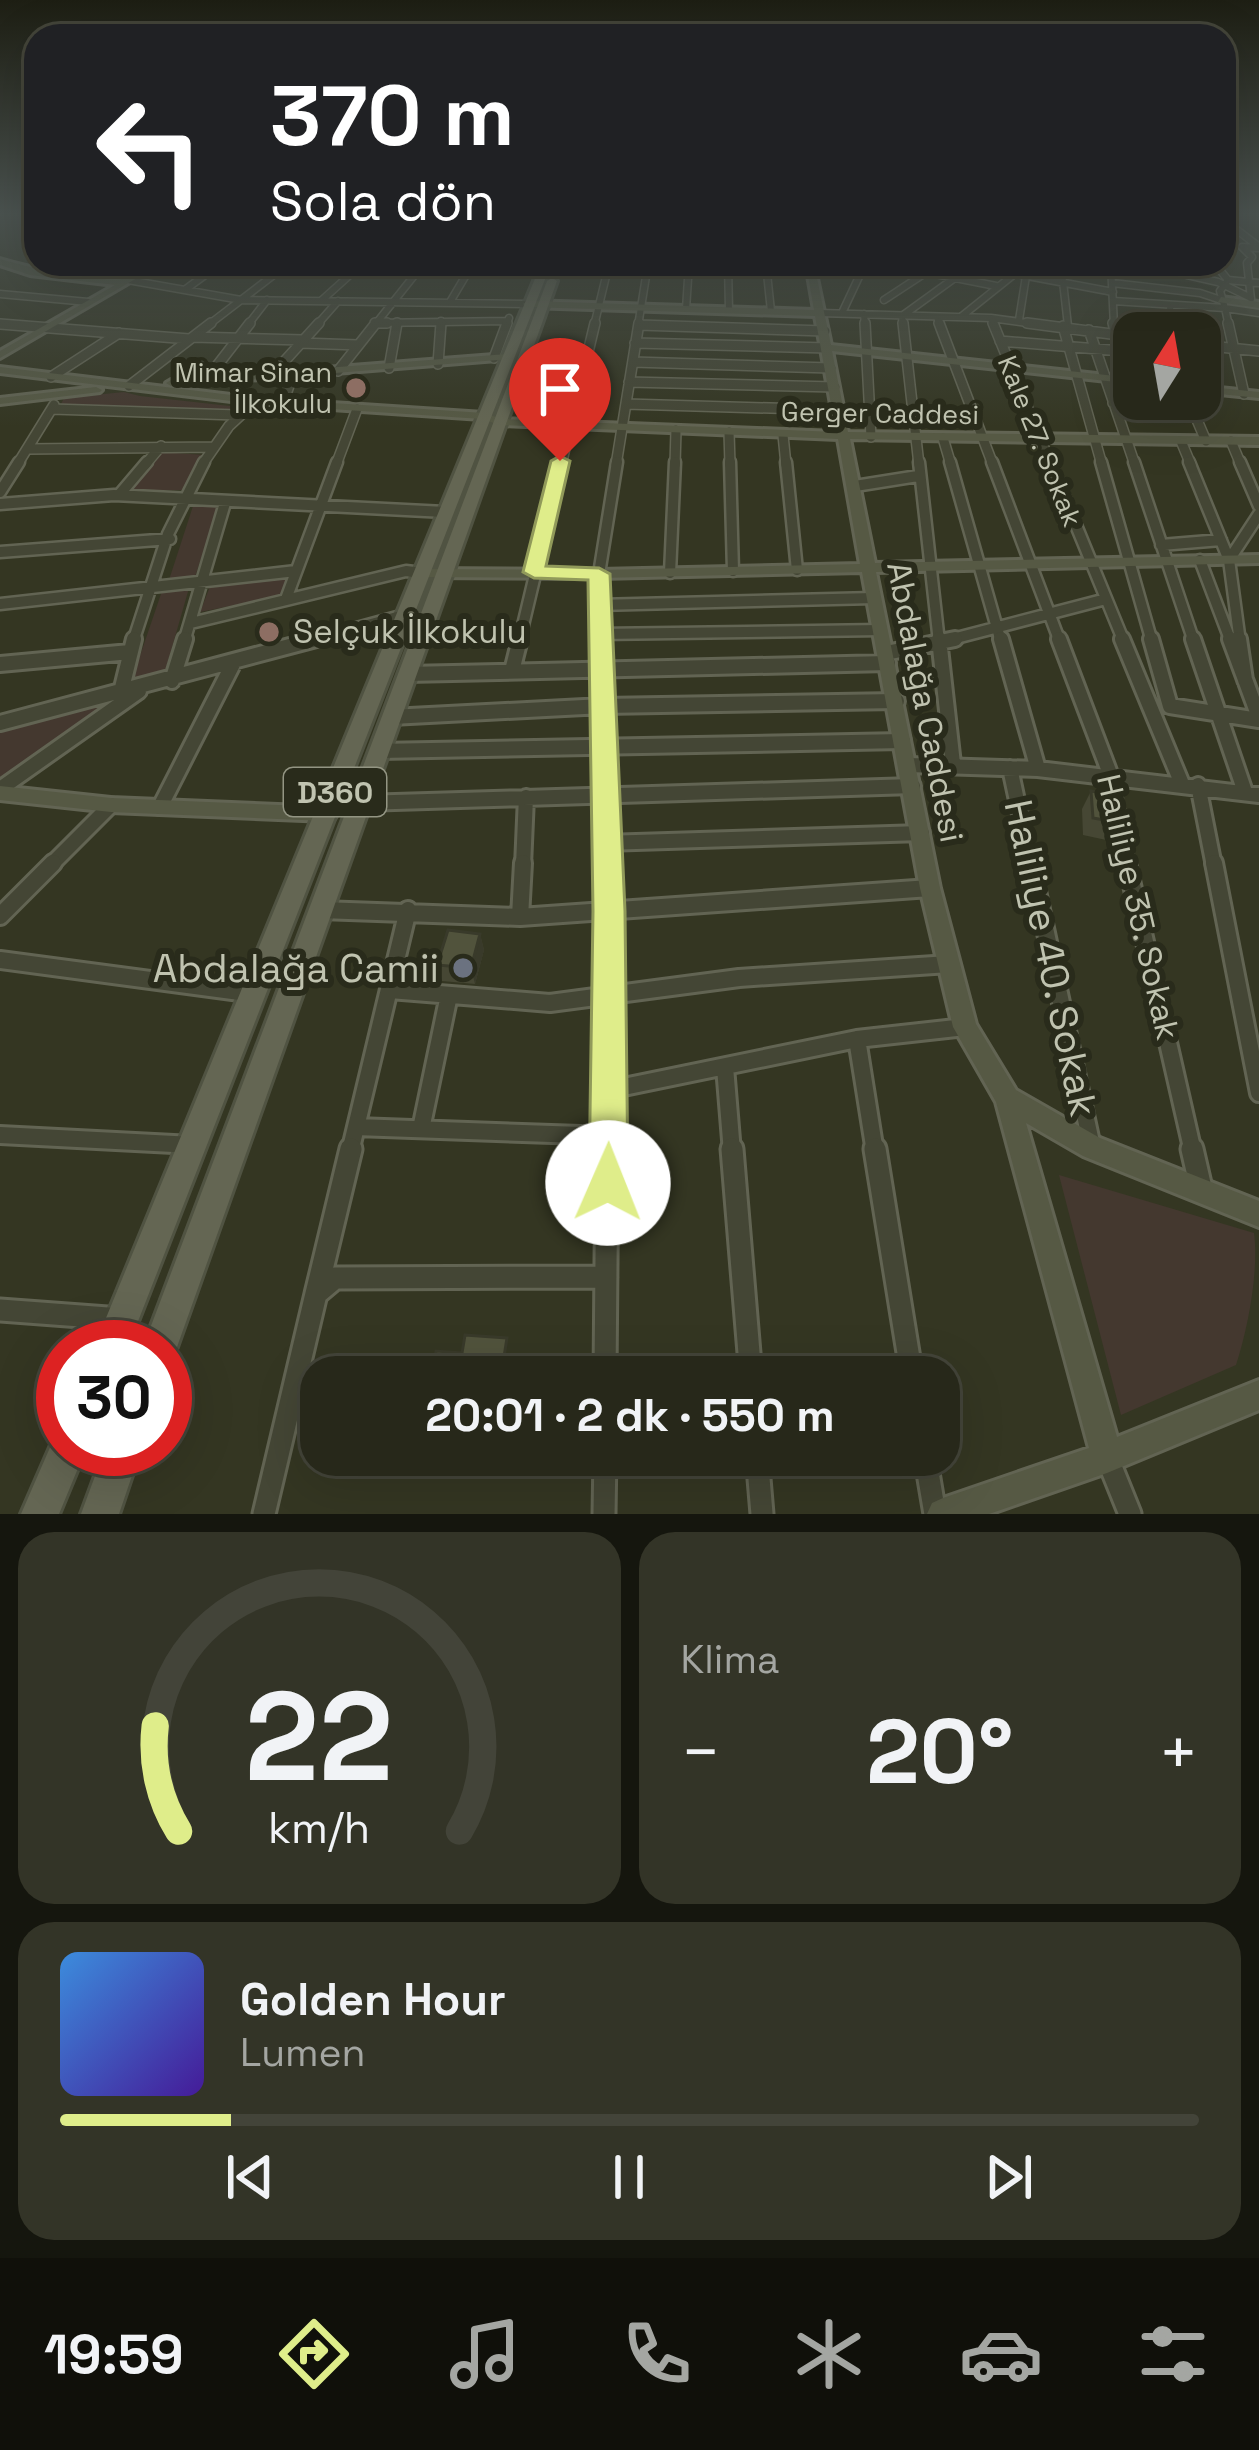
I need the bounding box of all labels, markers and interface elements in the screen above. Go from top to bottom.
text: 370 m [270,62,515,170]
icon: left [72,72,228,228]
text: Sola dön [270,167,496,236]
north arrow [1113,312,1221,420]
map controls [1113,312,1221,420]
pin [509,338,611,461]
street label: Kale 27. Sokak [990,350,1090,532]
place label: Mimar Sinan İlkokulu [174,355,332,421]
icon: arrive [527,356,593,422]
marker: Mimar Sinan İlkokulu [343,375,369,401]
street label: Gerger Caddesi [781,394,979,432]
street label: Abdalağa Caddesi [877,558,973,846]
place label: Selçuk İlkokulu [293,611,527,653]
marker: Selçuk İlkokulu [256,619,282,645]
road number: D360 [284,768,386,816]
street label: Haliliye 35. Sokak [1087,770,1189,1044]
street label: Haliliye 40. Sokak [994,795,1108,1121]
place label: Abdalağa Camii [153,944,439,993]
marker: Abdalağa Camii [450,955,476,981]
position arrow [545,1120,671,1246]
speed limit sign: 30 [36,1320,192,1476]
text: 20:01 · 2 dk · 550 m [425,1387,835,1444]
text: Klima [681,1635,779,1684]
text: 22 [245,1657,393,1816]
text: 20° [866,1694,1013,1809]
text: − [681,1710,721,1794]
text: + [1158,1710,1199,1794]
text: km/h [268,1801,370,1856]
text: Golden Hour [240,1971,506,2028]
text: Lumen [240,2028,366,2077]
icon: previous [217,2144,283,2210]
icon: pause [596,2144,662,2210]
icon: next [976,2144,1042,2210]
icon: directions [272,2312,356,2396]
icon: music [443,2312,527,2396]
icon: phone [615,2312,699,2396]
icon: climate [787,2312,871,2396]
icon: car [959,2312,1043,2396]
icon: filters [1131,2312,1215,2396]
text: 19:59 [44,2320,184,2389]

